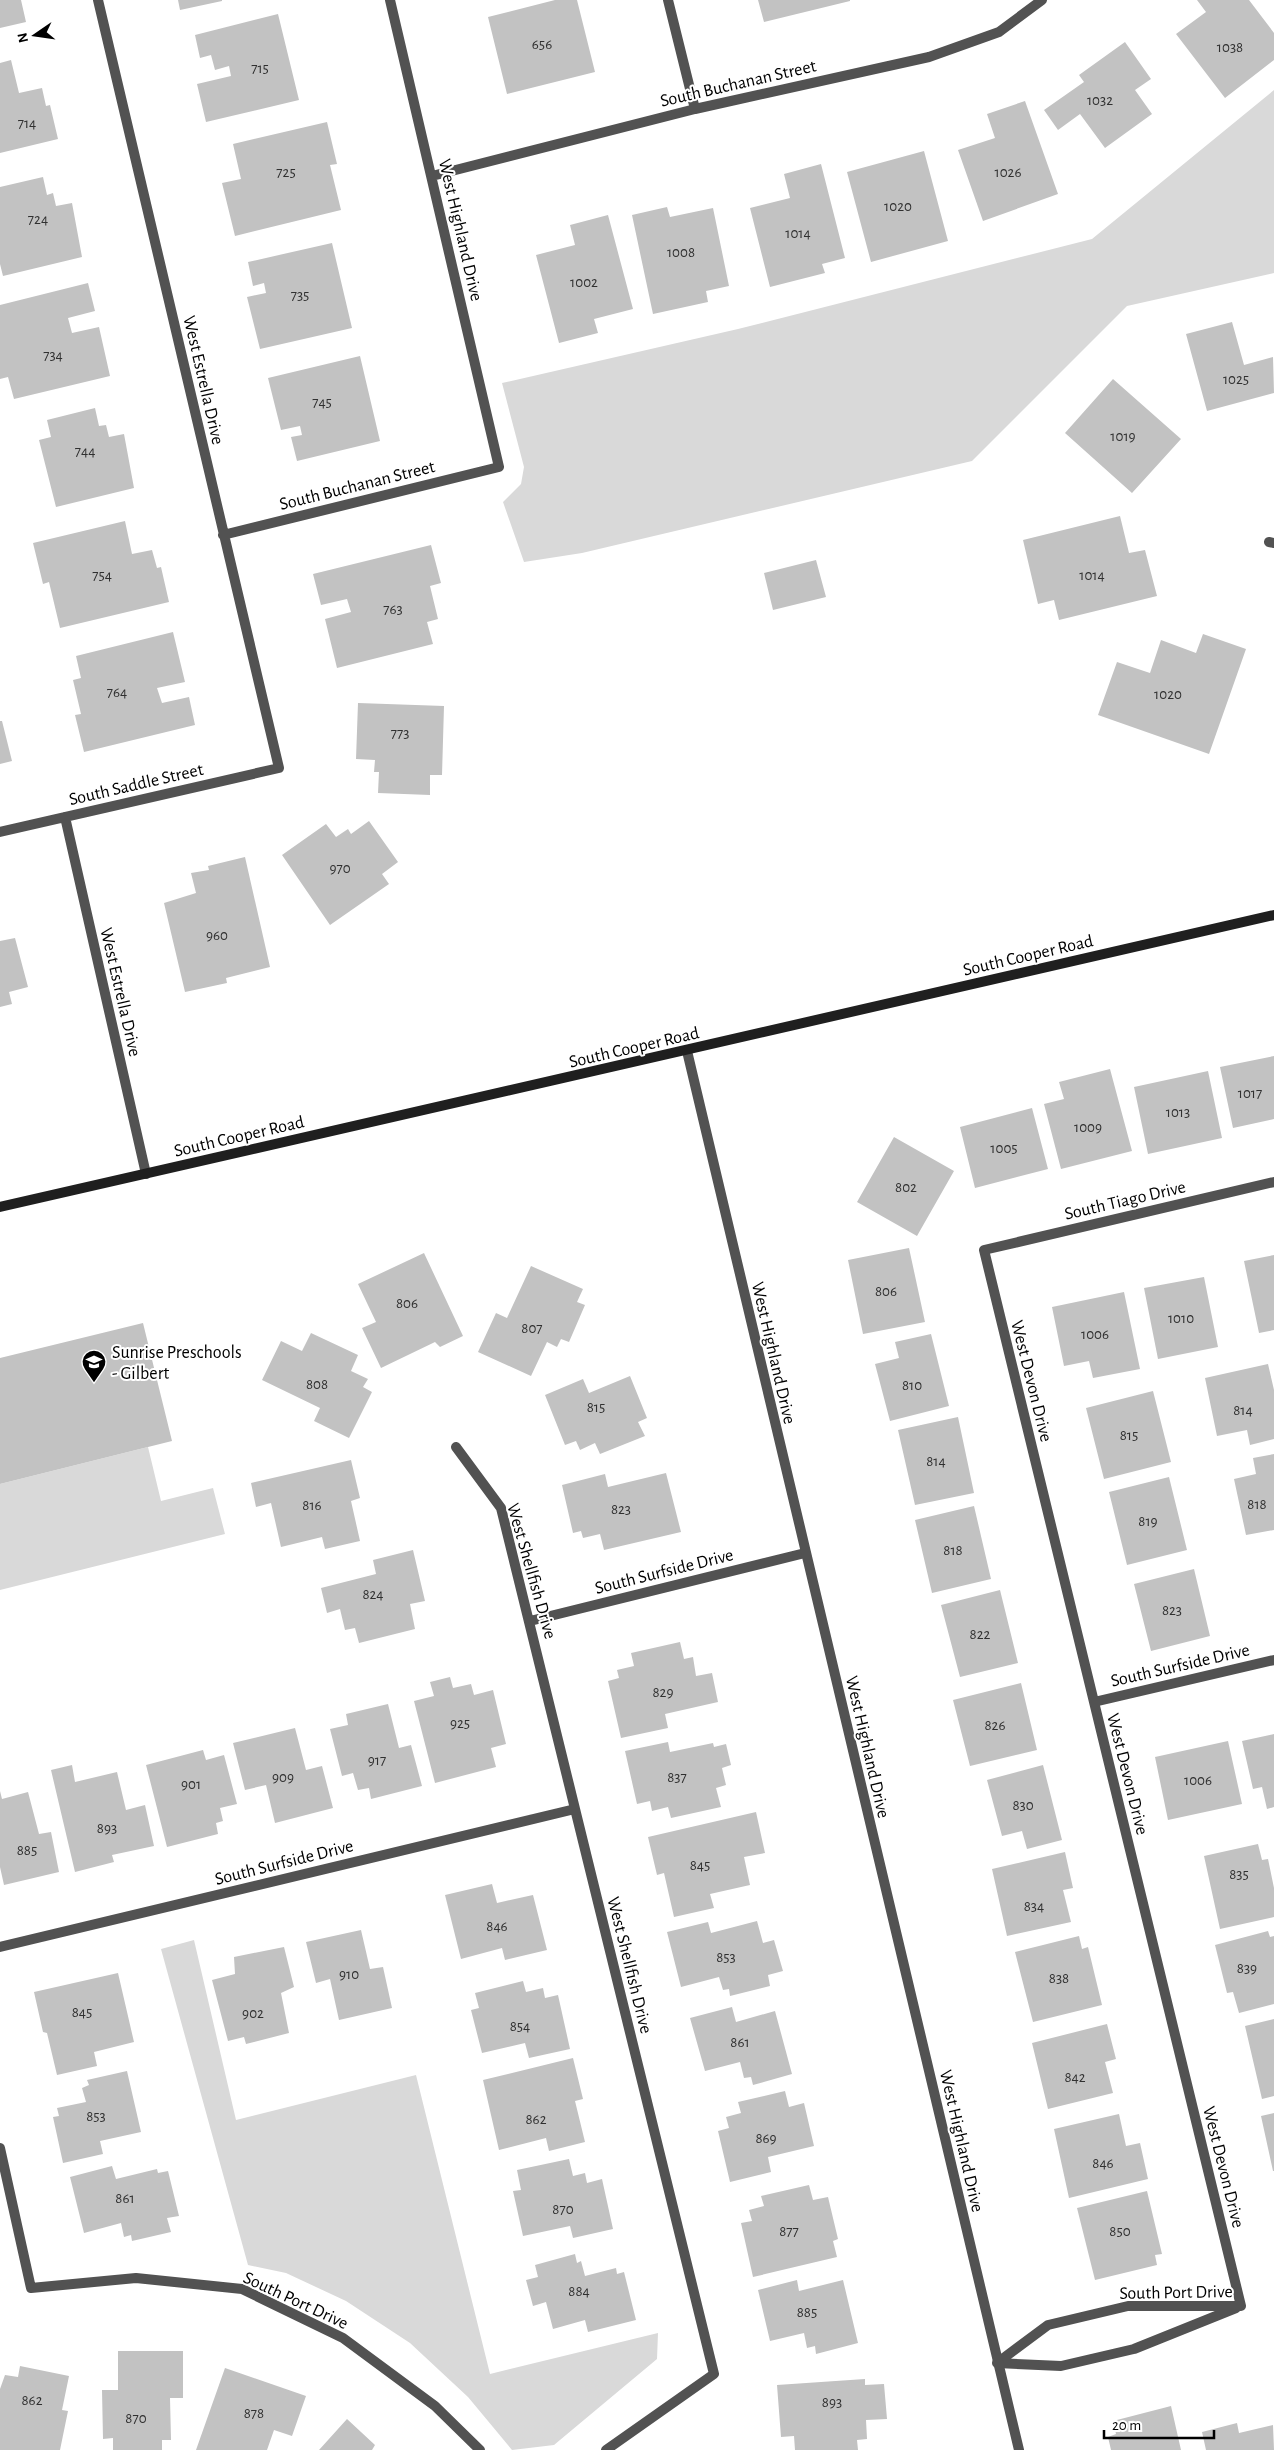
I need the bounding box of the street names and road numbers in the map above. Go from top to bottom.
street label: South Buchanan Street [658,57,818,111]
street label: West Highland Drive [435,157,485,303]
street label: West Estrella Drive [179,314,227,446]
street label: South Buchanan Street [278,458,437,514]
street label: South Saddle Street [67,761,205,809]
street label: West Estrella Drive [96,926,144,1058]
street label: South Cooper Road [961,932,1095,980]
street label: South Cooper Road [567,1024,701,1072]
street label: South Cooper Road [172,1113,306,1161]
street label: South Tiago Drive [1063,1178,1188,1224]
street label: West Highland Drive [748,1280,798,1426]
street label: West Devon Drive [1007,1319,1055,1444]
street label: West Shellfish Drive [503,1501,559,1641]
street label: South Surfside Drive [593,1546,735,1598]
street label: South Surfside Drive [1109,1641,1251,1691]
street label: West Highland Drive [842,1674,892,1820]
street label: West Devon Drive [1103,1712,1151,1837]
street label: South Surfside Drive [213,1837,355,1889]
street label: West Shellfish Drive [603,1895,655,2035]
street label: West Highland Drive [936,2068,986,2214]
street label: West Devon Drive [1199,2105,1247,2230]
street label: South Port Drive [240,2269,351,2333]
street label: South Port Drive [1119,2283,1233,2303]

